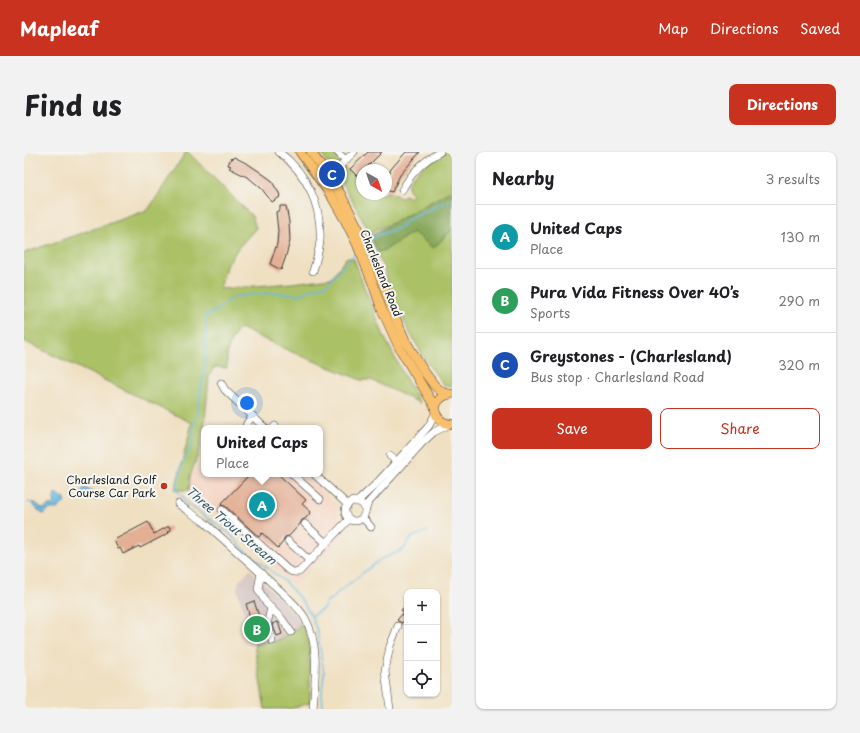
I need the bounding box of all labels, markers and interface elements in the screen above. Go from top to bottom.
text: Mapleaf [20,14,98,42]
text: Map [658,18,688,39]
text: Directions [710,18,778,39]
text: Saved [800,18,840,39]
text: Find us [24,83,122,126]
button: Directions [729,84,836,125]
pin: C [319,159,345,189]
north arrow [356,164,392,200]
text: Nearby [492,165,554,191]
text: 3 results [766,169,820,188]
text: United Caps [530,216,622,239]
street label: Charlesland Road [356,227,407,319]
text: A [500,227,510,246]
text: 130 m [781,227,820,246]
text: Place [530,239,563,258]
text: Pura Vida Fitness Over 40’s [530,280,739,303]
text: B [501,291,509,310]
text: 290 m [779,291,820,310]
text: Sports [530,303,570,322]
text: Greystones - (Charlesland) [530,344,732,367]
text: C [500,355,510,374]
text: 320 m [778,355,820,374]
text: Bus stop · Charlesland Road [530,367,705,386]
your location [237,393,257,413]
button: Save [492,408,652,449]
button: Share [660,408,820,449]
popup [201,425,323,477]
text: United Caps [216,430,308,453]
text: Place [216,453,249,472]
place label: Charlesland Golf Course Car Park [66,471,157,501]
marker: Charlesland Golf Course Car Park [159,481,169,491]
water label: Three Trout Stream [182,482,282,569]
pin: A [249,490,275,520]
map controls [404,589,440,697]
button: + [404,589,440,625]
pin: B [244,614,270,644]
button: − [404,625,440,661]
button: locate [404,661,440,697]

